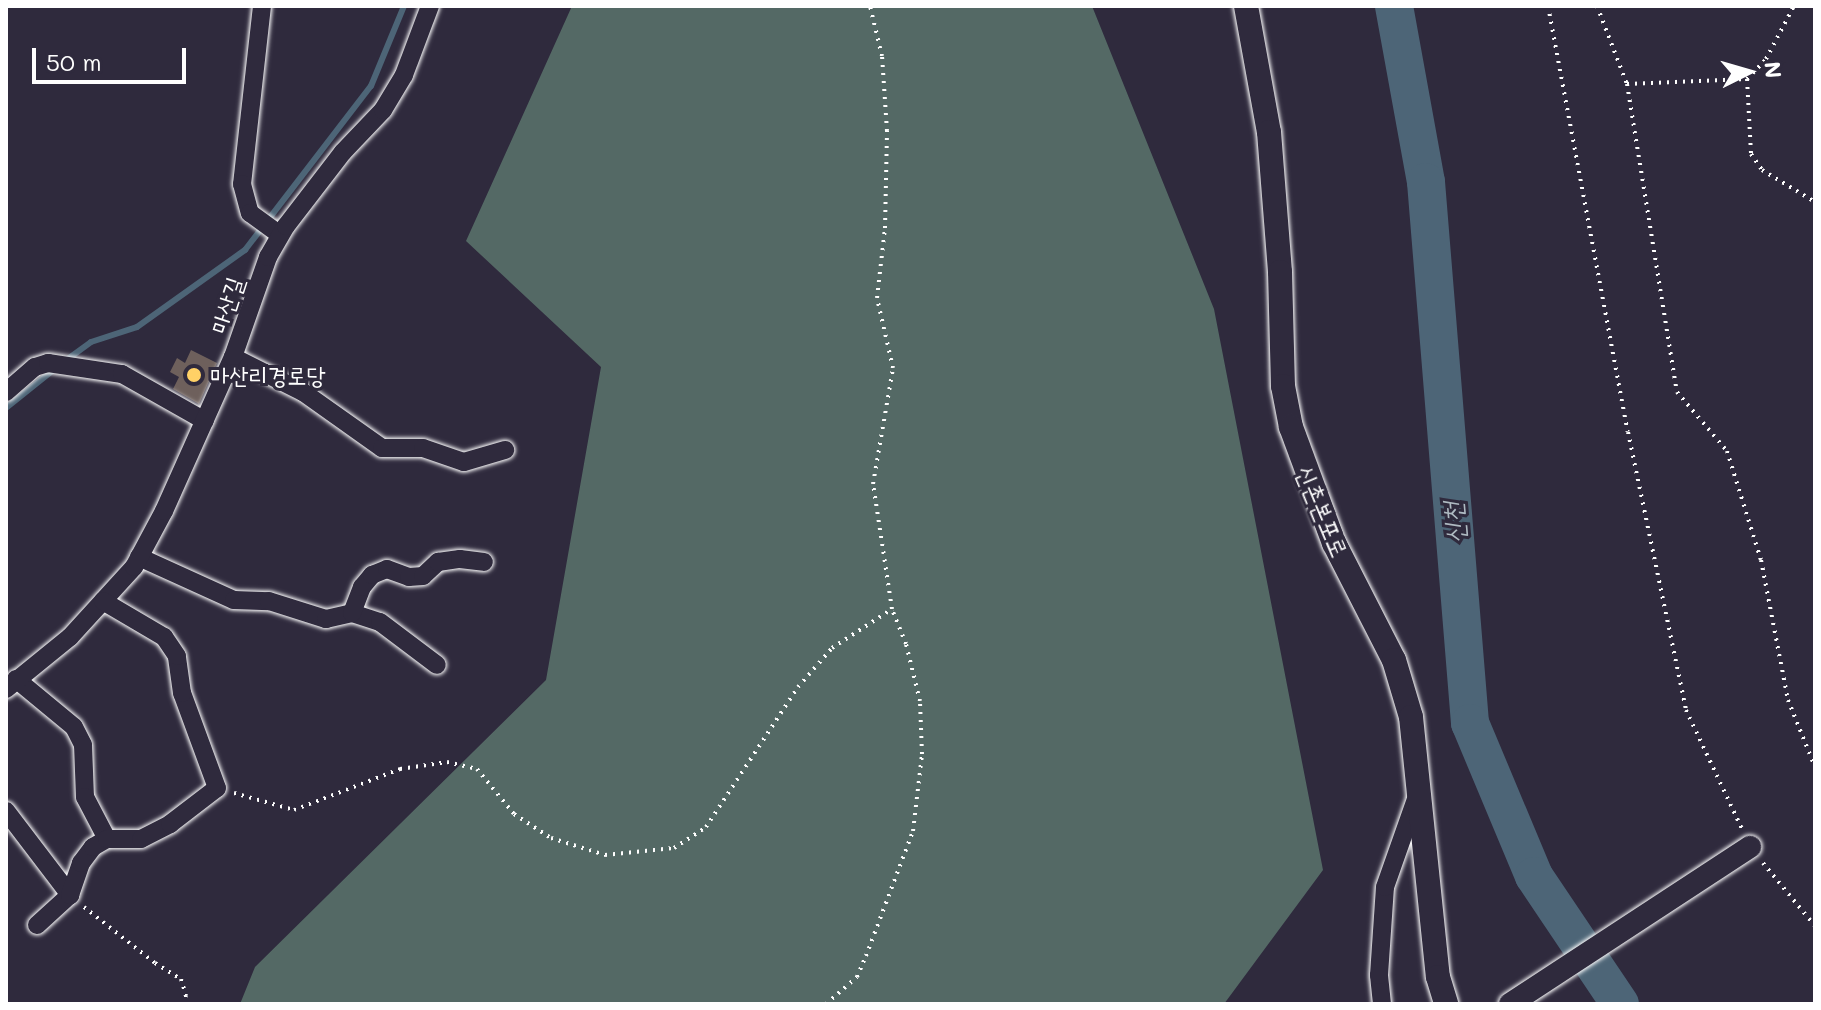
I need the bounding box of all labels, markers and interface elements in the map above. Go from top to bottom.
scale bar [36,32,190,82]
north arrow [1709,32,1789,112]
text: 50 m [46,46,102,77]
text: N [1758,60,1789,79]
street label: 마산길 [203,273,249,337]
place label: 마산리경로당 [210,361,326,389]
marker: 마산리경로당 [185,366,203,384]
street label: 신촌본포로 [1291,461,1355,561]
water label: 신천 [1437,501,1471,545]

